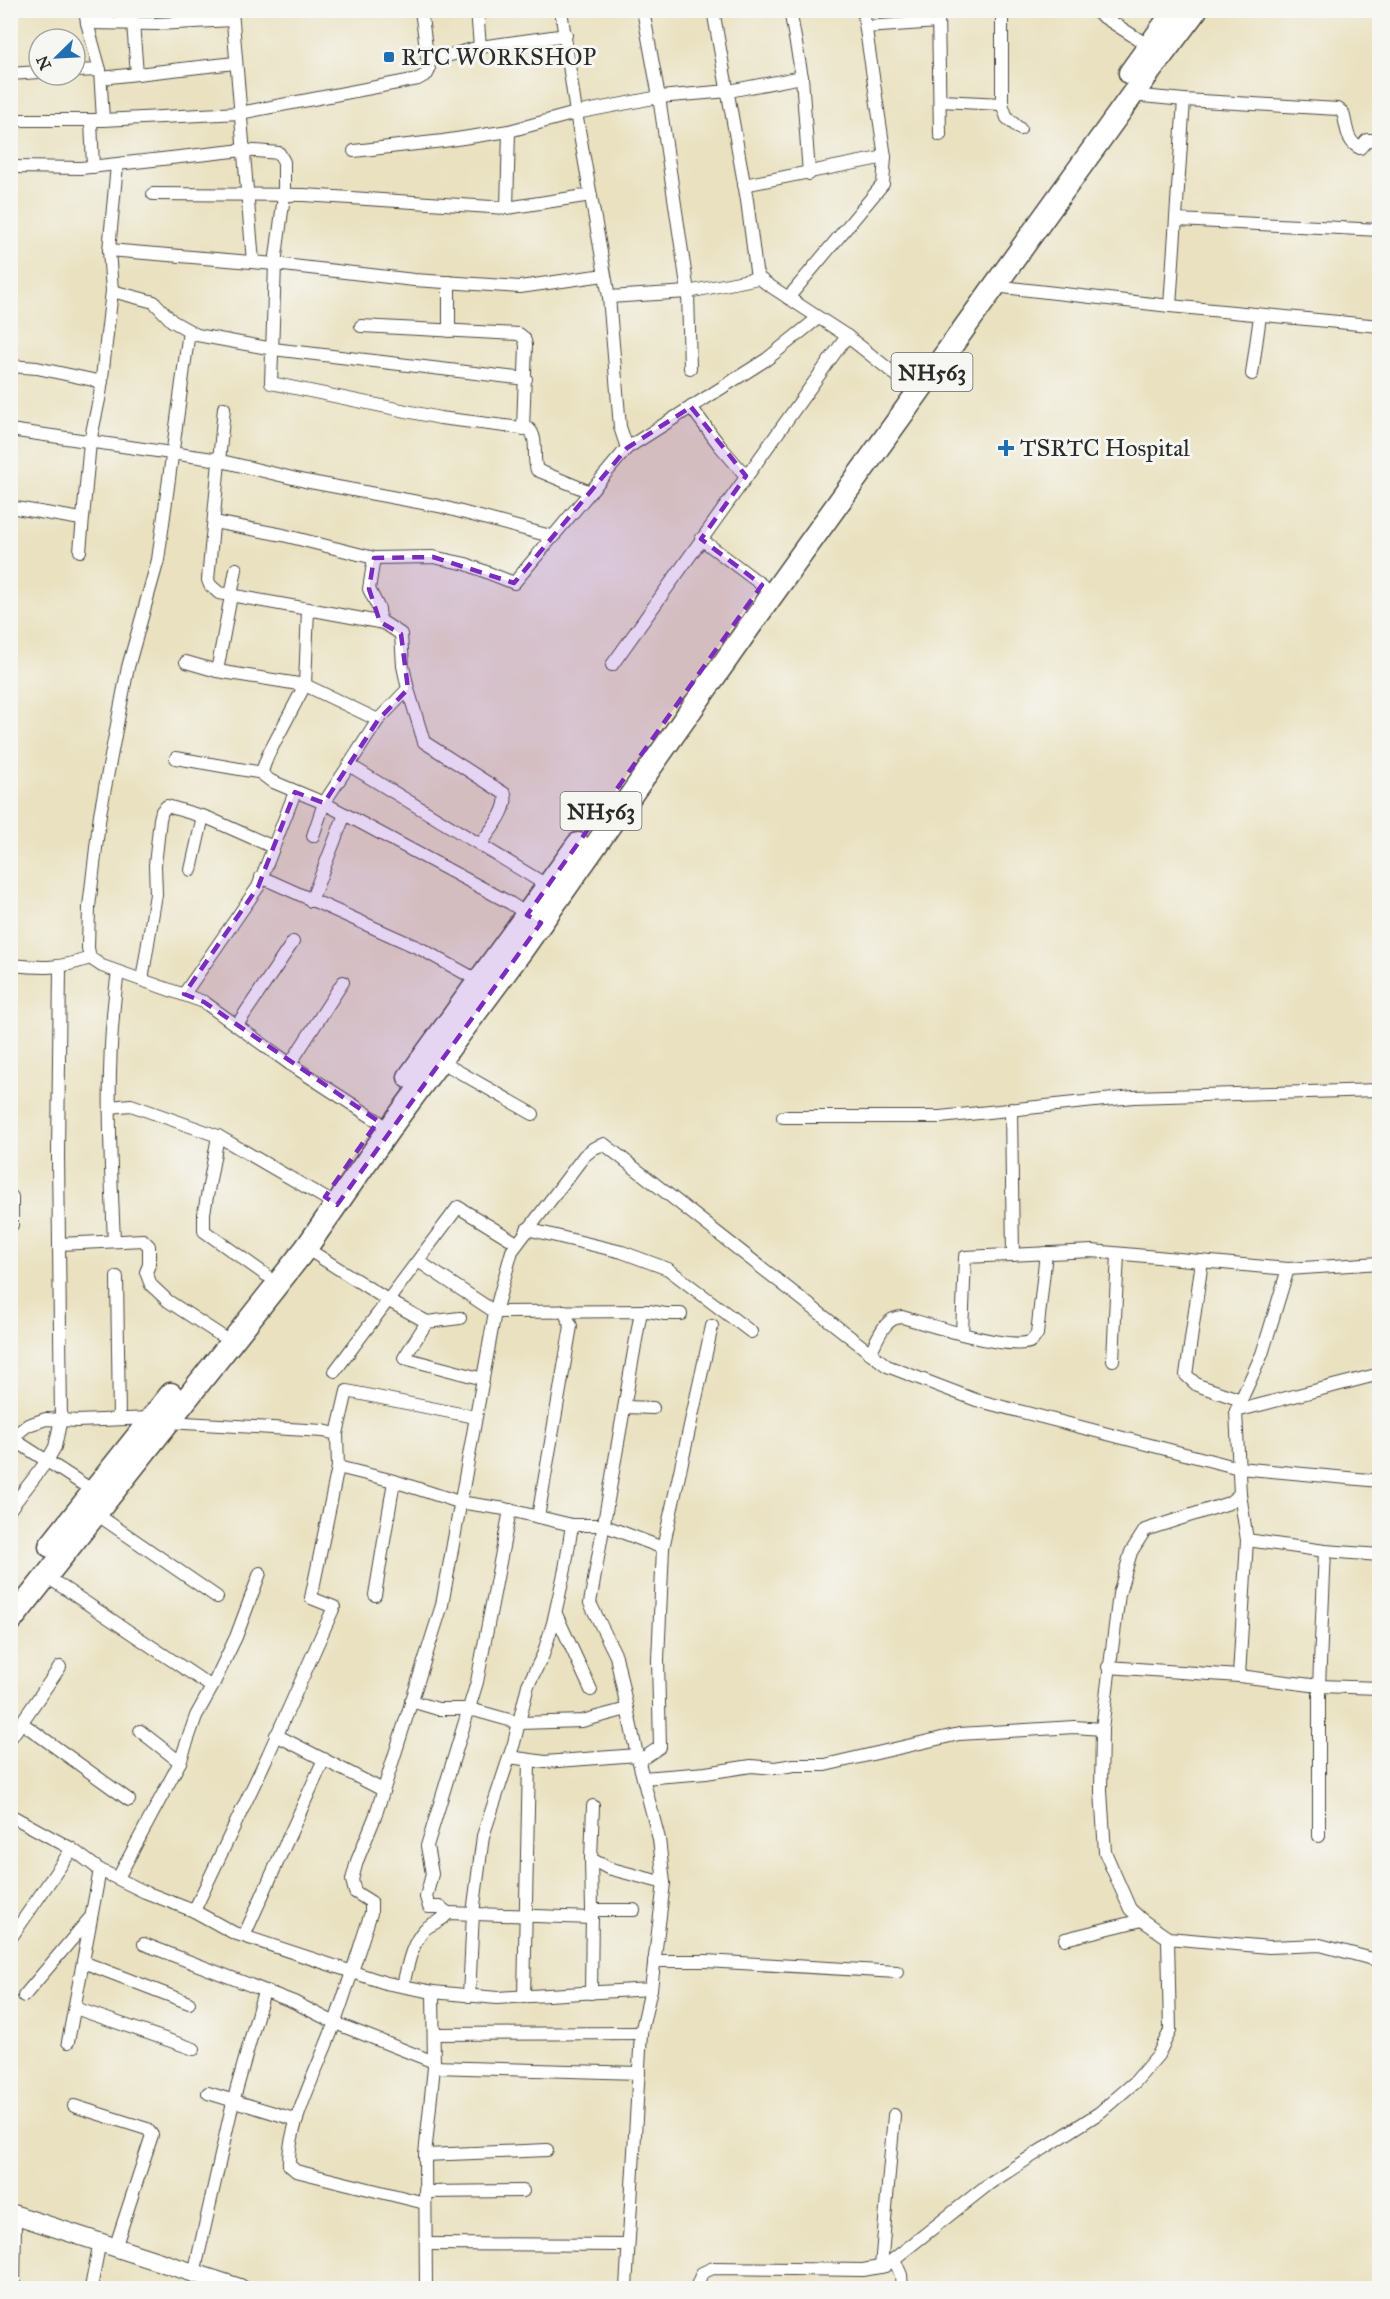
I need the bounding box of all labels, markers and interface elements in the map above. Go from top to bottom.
north arrow [27,27,87,87]
place label: RTC WORKSHOP [401,42,596,72]
marker: RTC WORKSHOP [382,50,396,64]
text: N [32,52,55,73]
road number: NH563 [892,353,972,391]
place label: TSRTC Hospital [1020,433,1190,463]
marker: TSRTC Hospital [997,439,1015,457]
road number: NH563 [560,792,642,830]

